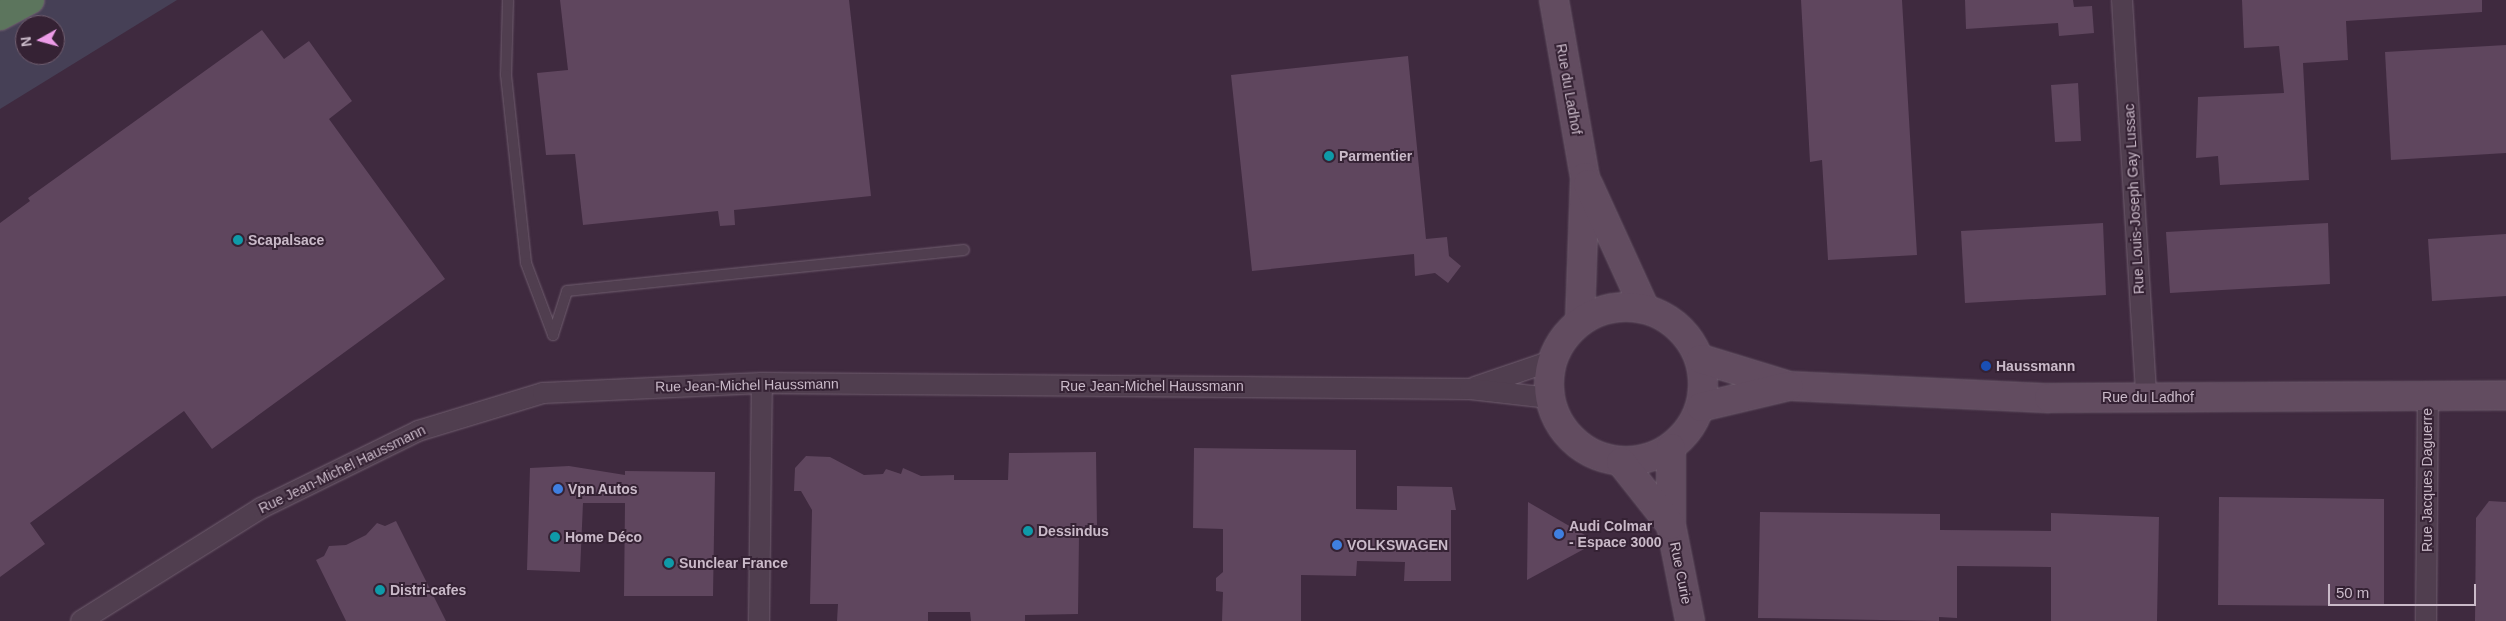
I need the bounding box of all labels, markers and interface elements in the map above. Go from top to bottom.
north arrow [15,15,65,65]
text: N [18,36,35,48]
street label: Rue du Ladhof [1553,42,1585,136]
street label: Rue Louis-Joseph Gay Lussac [2121,103,2147,295]
place label: Parmentier [1339,148,1412,164]
marker: Parmentier [1323,150,1335,162]
place label: Scapalsace [248,232,324,248]
marker: Scapalsace [232,234,244,246]
place label: Haussmann [1996,358,2075,374]
marker: Haussmann [1980,360,1992,372]
street label: Rue Jean-Michel Haussmann [655,375,839,395]
street label: Rue Jean-Michel Haussmann [1060,378,1244,394]
street label: Rue du Ladhof [2102,389,2194,405]
street label: Rue Jacques Daguerre [2419,408,2435,552]
street label: Rue Jean-Michel Haussmann [256,421,428,517]
place label: Vpn Autos [568,481,638,497]
marker: Vpn Autos [552,483,564,495]
place label: Audi Colmar - Espace 3000 [1569,518,1662,550]
place label: Dessindus [1038,523,1109,539]
marker: Dessindus [1022,525,1034,537]
marker: Audi Colmar - Espace 3000 [1553,528,1565,540]
place label: Home Déco [565,529,642,545]
marker: Home Déco [549,531,561,543]
place label: VOLKSWAGEN [1347,537,1448,553]
marker: VOLKSWAGEN [1331,539,1343,551]
street label: Rue Curie [1667,540,1695,606]
place label: Sunclear France [679,555,788,571]
marker: Sunclear France [663,557,675,569]
scale bar [2331,574,2478,606]
place label: Distri-cafes [390,582,466,598]
marker: Distri-cafes [374,584,386,596]
text: 50 m [2336,584,2369,601]

